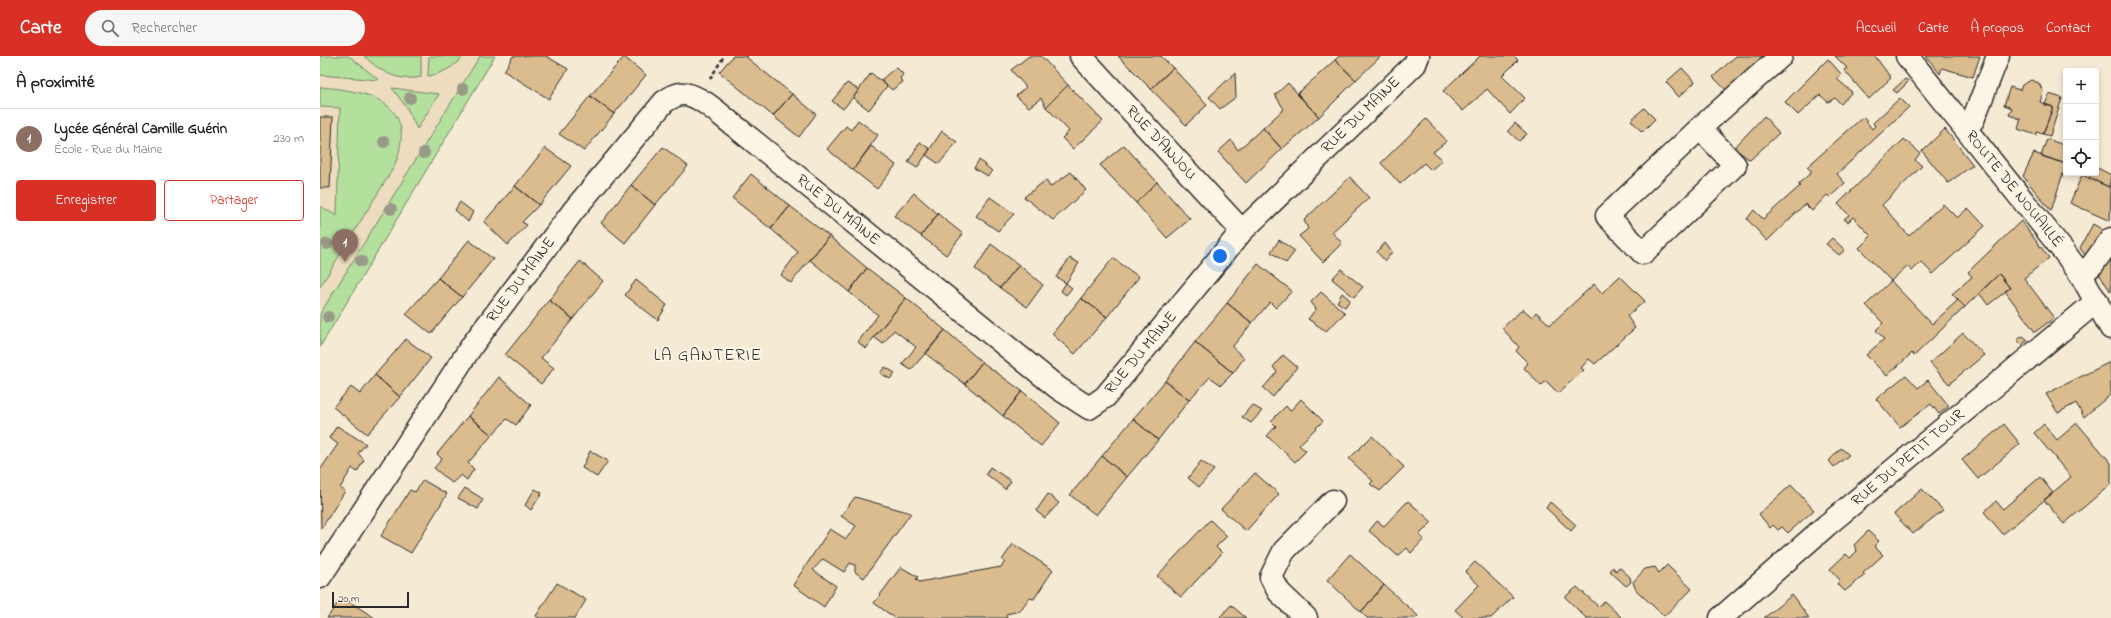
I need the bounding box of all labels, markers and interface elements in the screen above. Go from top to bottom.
search box [85,10,365,46]
text: Carte [20,15,61,42]
icon: search [99,17,121,39]
text: Rechercher [131,17,197,39]
text: Accueil [1856,18,1896,39]
text: Carte [1918,18,1949,39]
text: À propos [1971,18,2024,39]
text: Contact [2046,18,2091,39]
map controls [2063,68,2099,176]
button: + [2063,68,2099,104]
text: À proximité [16,70,94,95]
street label: RUE DU MAINE [1316,71,1406,159]
street label: RUE D'ANJOU [1120,100,1202,186]
button: − [2063,104,2099,140]
text: Lycée Général Camille Guérin [54,118,227,140]
street label: ROUTE DE NOUAILLÉ [1959,125,2069,253]
text: 1 [27,129,31,148]
text: 230 m [273,129,304,148]
text: École · Rue du Maine [54,140,162,159]
button: locate [2063,140,2099,176]
street label: RUE DU MAINE [791,168,885,252]
button: Enregistrer [16,180,156,221]
button: Partager [164,180,304,221]
pin: 1 [332,229,358,262]
street label: RUE DU MAINE [481,232,561,328]
your location [1210,246,1230,266]
street label: RUE DU MAINE [1099,306,1183,400]
district label: LA GANTERIE [654,343,762,368]
street label: RUE DU PETIT TOUR [1846,403,1970,513]
scale bar [332,590,409,609]
text: 20 m [338,591,360,607]

